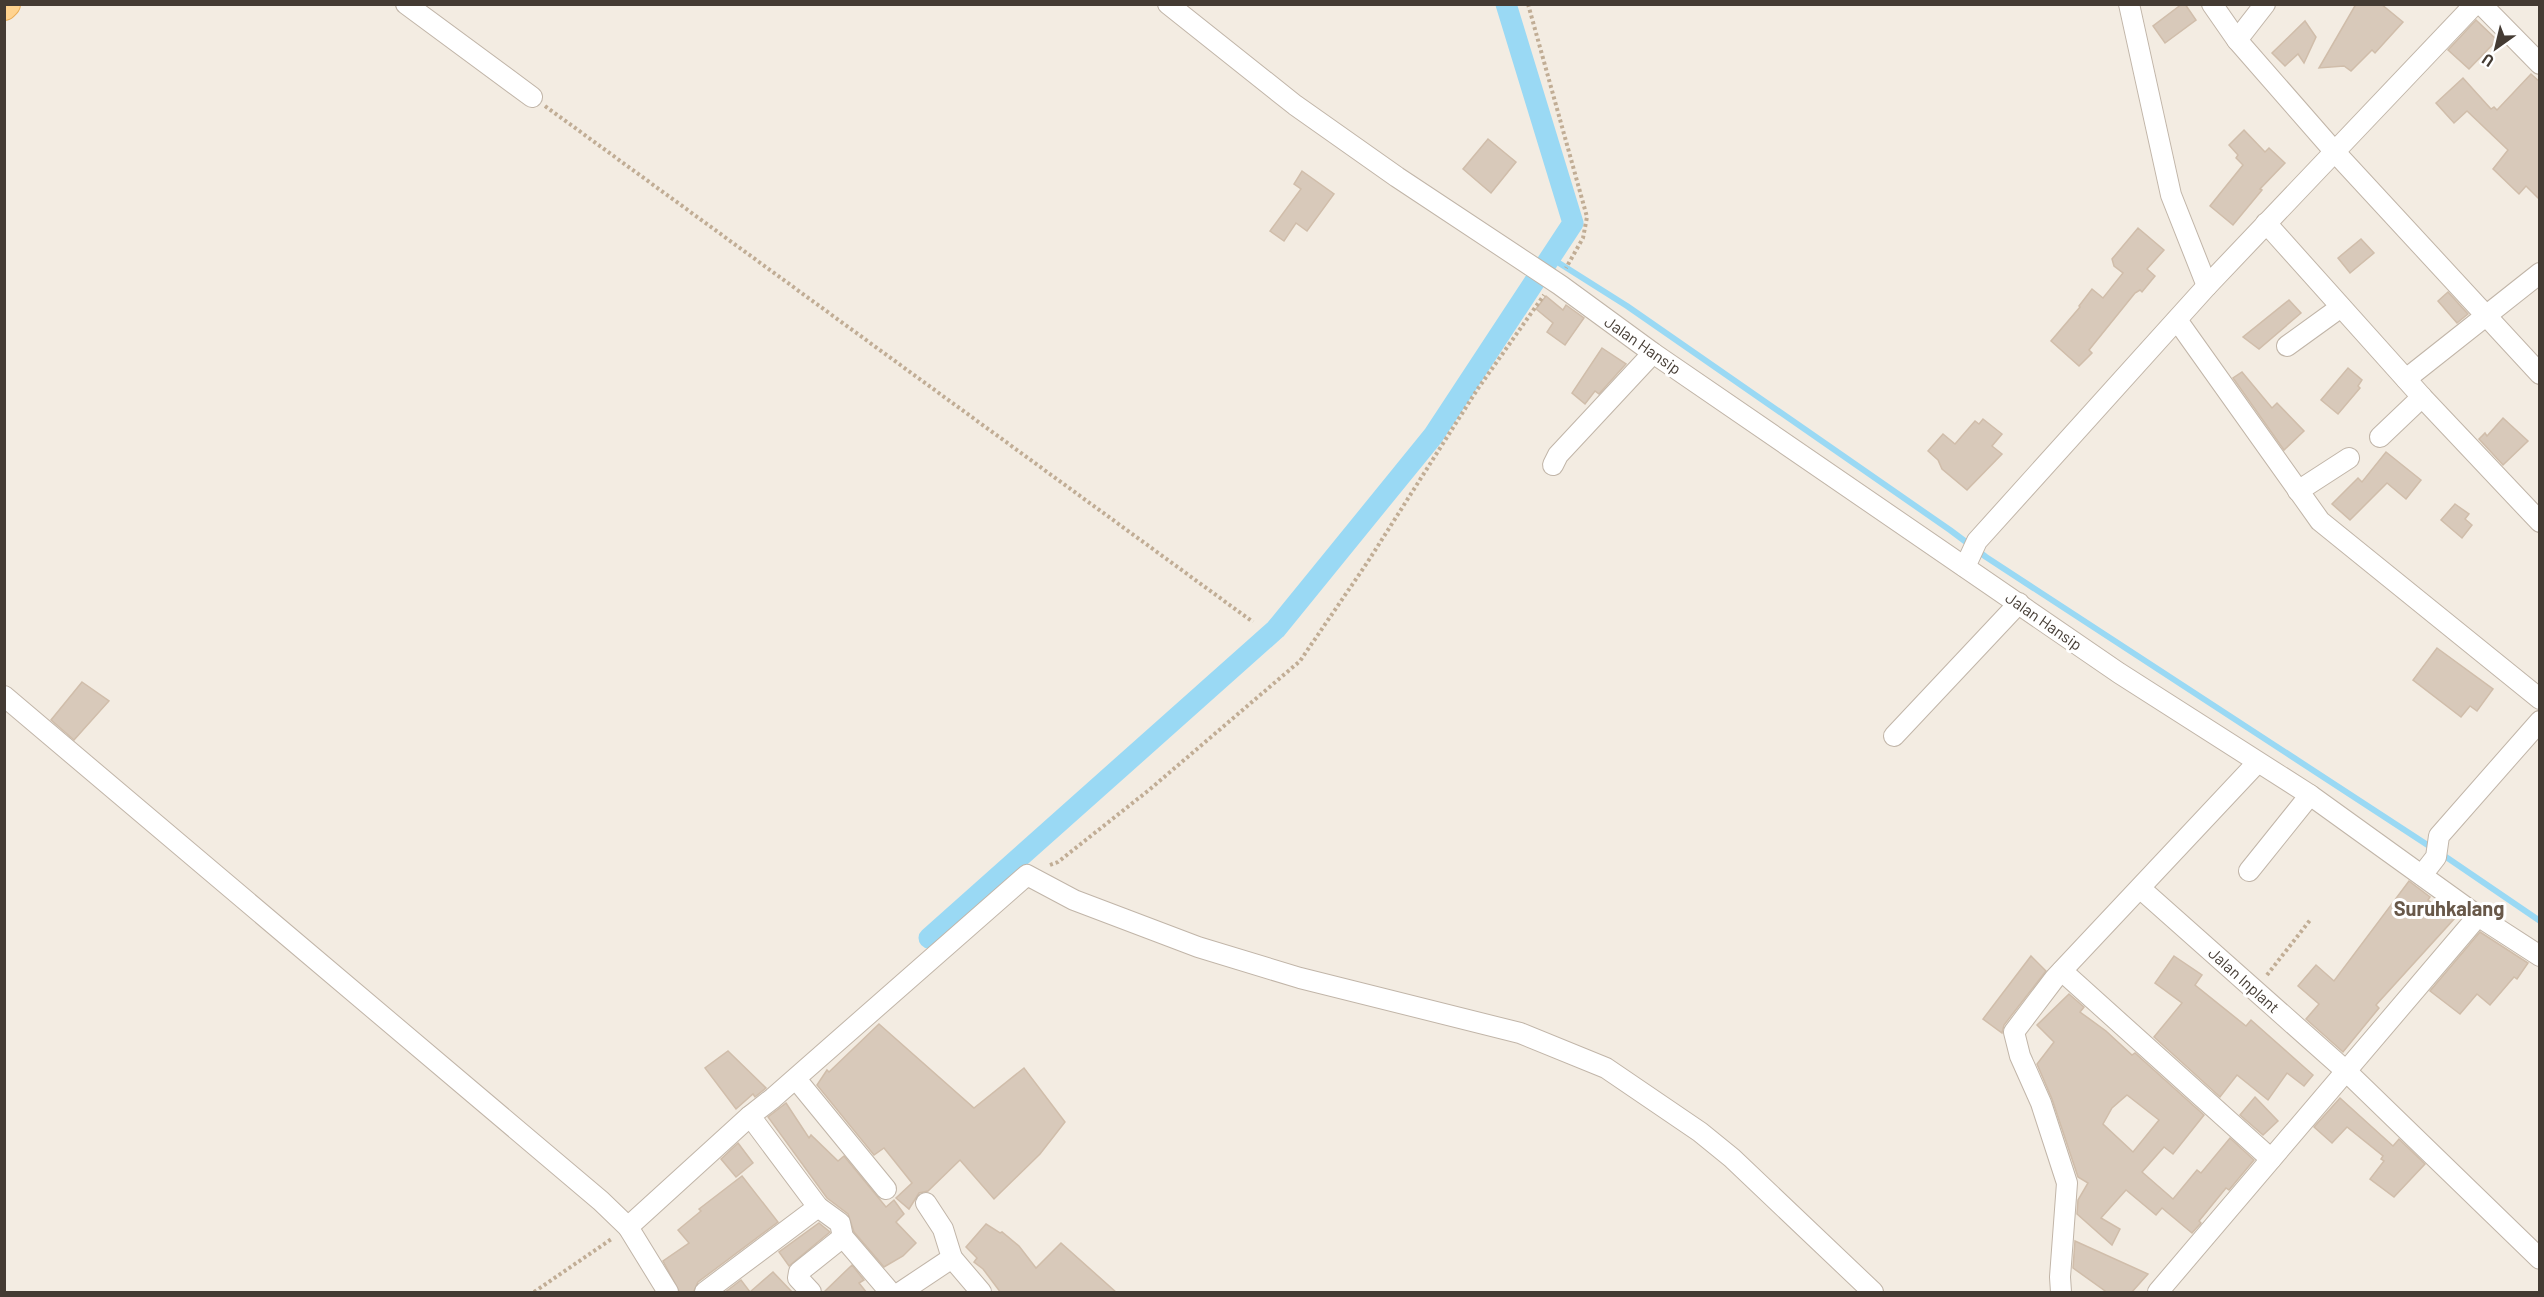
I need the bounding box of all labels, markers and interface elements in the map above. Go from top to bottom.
north arrow [2466,18,2526,78]
text: U [2478,50,2497,72]
street label: Jalan Hansip [1601,311,1685,378]
street label: Jalan Hansip [2002,587,2086,654]
district label: Suruhkalang [2394,896,2504,920]
street label: Jalan Inplant [2205,943,2284,1016]

